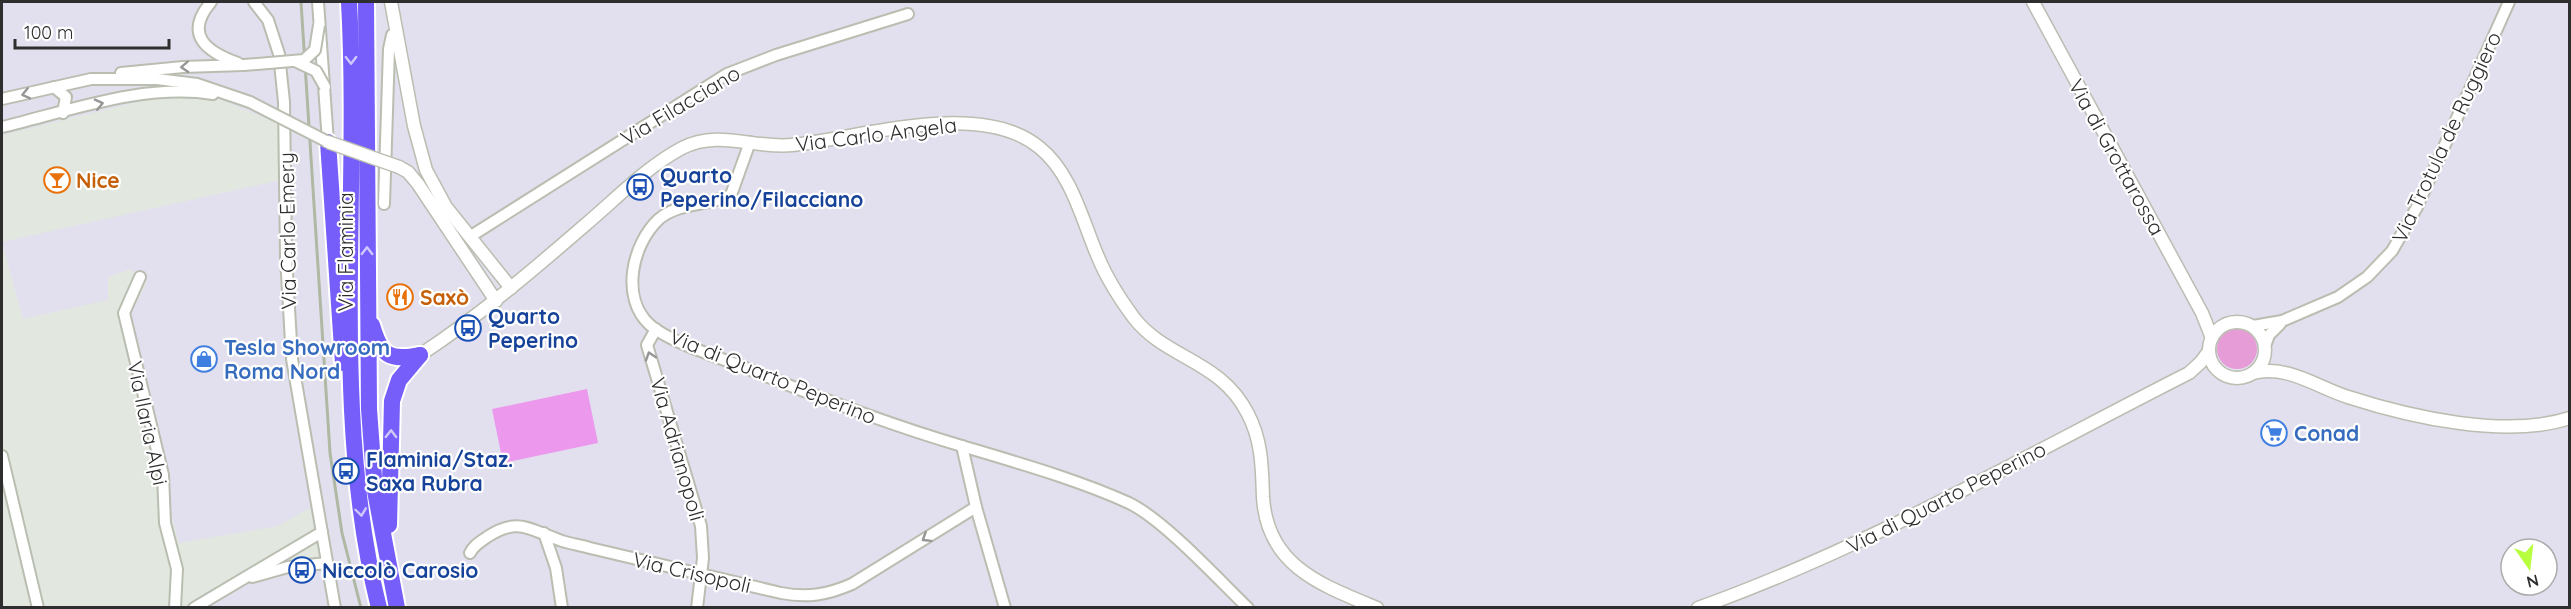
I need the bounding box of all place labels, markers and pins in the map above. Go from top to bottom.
place label: Quarto Peperino/Filacciano [660,162,863,212]
bar icon: Nice [42,165,72,195]
place label: Nice [76,167,120,193]
bus stop icon: Quarto Peperino/Filacciano [625,172,655,202]
restaurant icon: Saxò [385,282,415,312]
place label: Saxò [420,284,469,310]
place label: Quarto Peperino [488,303,578,353]
bus stop icon: Quarto Peperino [453,313,483,343]
place label: Tesla Showroom Roma Nord [224,334,390,384]
shop icon: Tesla Showroom Roma Nord [189,344,219,374]
supermarket icon: Conad [2259,418,2289,448]
place label: Conad [2294,420,2359,446]
place label: Flaminia/Staz. Saxa Rubra [366,446,513,496]
bus stop icon: Flaminia/Staz. Saxa Rubra [331,456,361,486]
bus stop icon: Niccolò Carosio [287,555,317,585]
place label: Niccolò Carosio [322,557,478,583]

